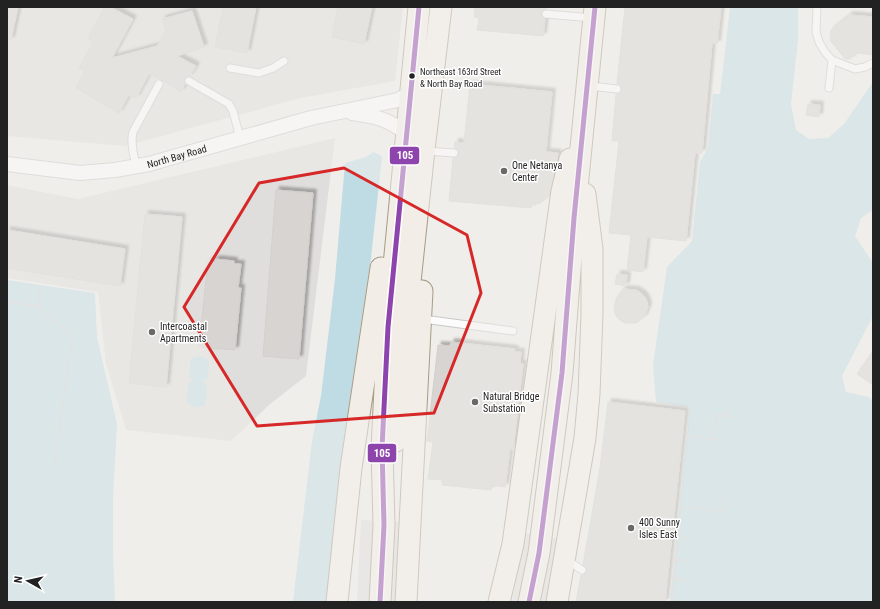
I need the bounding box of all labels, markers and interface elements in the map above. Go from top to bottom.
place label: Northeast 163rd Street & North Bay Road [420,67,501,89]
marker: Northeast 163rd Street & North Bay Road [407,71,417,81]
street label: North Bay Road [146,143,208,170]
line badge: 105 [389,146,420,165]
text: 105 [397,149,414,162]
place label: One Netanya Center [512,160,562,183]
marker: One Netanya Center [499,166,509,176]
place label: Intercoastal Apartments [160,321,207,344]
marker: Intercoastal Apartments [147,327,157,337]
place label: Natural Bridge Substation [483,391,540,414]
marker: Natural Bridge Substation [470,397,480,407]
line badge: 105 [367,443,397,463]
text: 105 [374,447,391,460]
place label: 400 Sunny Isles East [639,517,680,540]
marker: 400 Sunny Isles East [626,523,636,533]
north arrow [8,561,48,601]
text: N [12,575,26,584]

